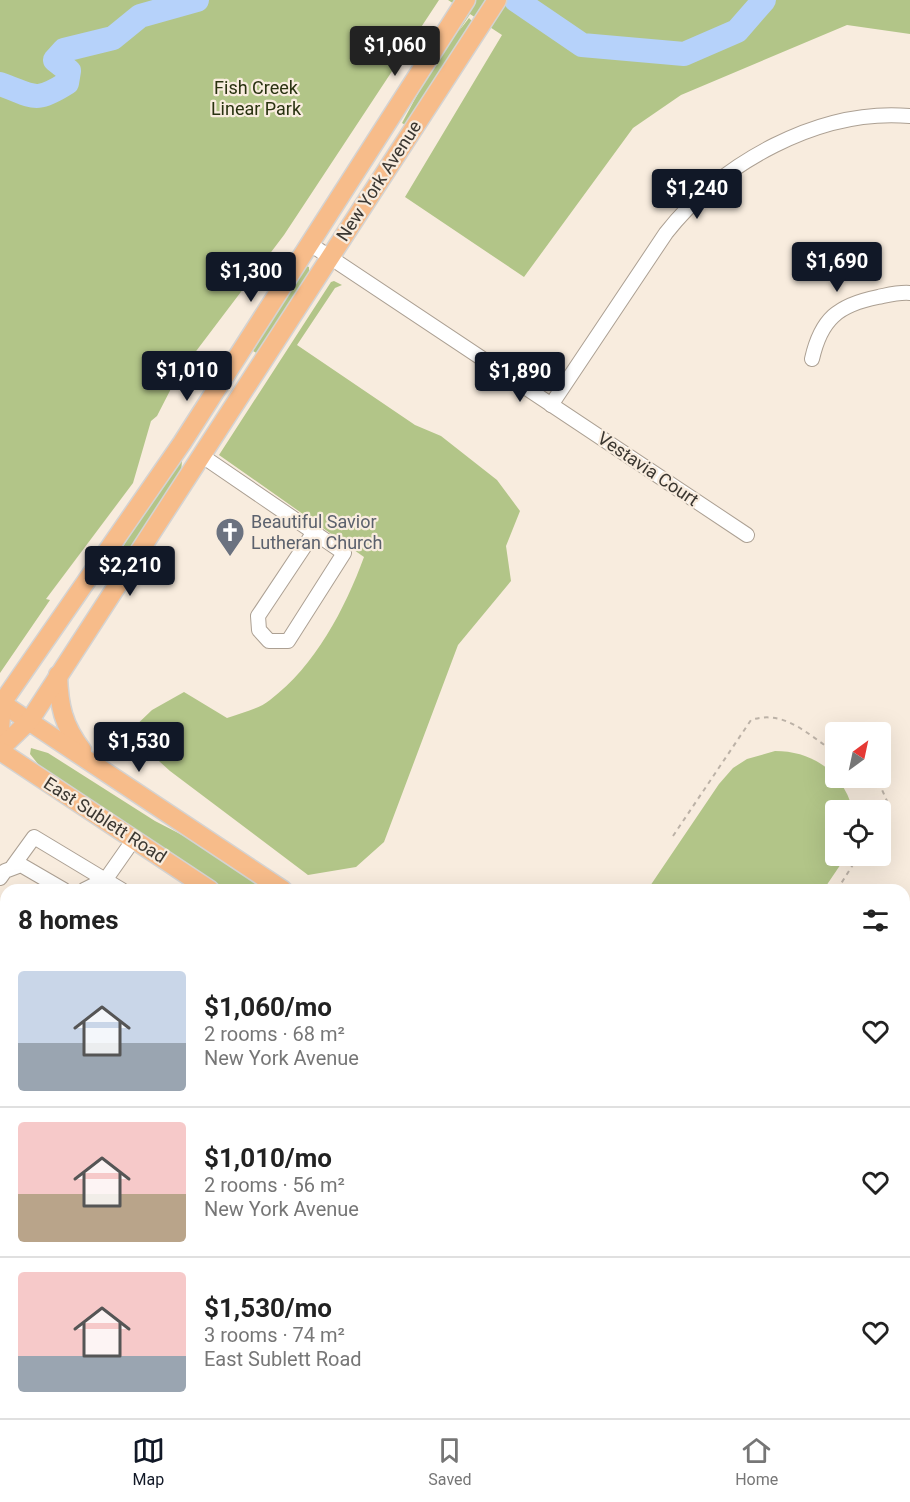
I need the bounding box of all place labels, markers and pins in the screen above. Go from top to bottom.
pin: $1,060 [346,26,444,77]
pin: $1,240 [648,169,746,220]
pin: $1,690 [788,242,886,293]
pin: $1,300 [202,252,300,303]
pin: $1,010 [138,351,236,402]
pin: $1,890 [471,352,569,403]
place label: Beautiful Savior Lutheran Church [251,511,382,553]
church icon: Beautiful Savior Lutheran Church [214,516,246,558]
pin: $2,210 [81,546,179,597]
pin: $1,530 [90,722,188,773]

